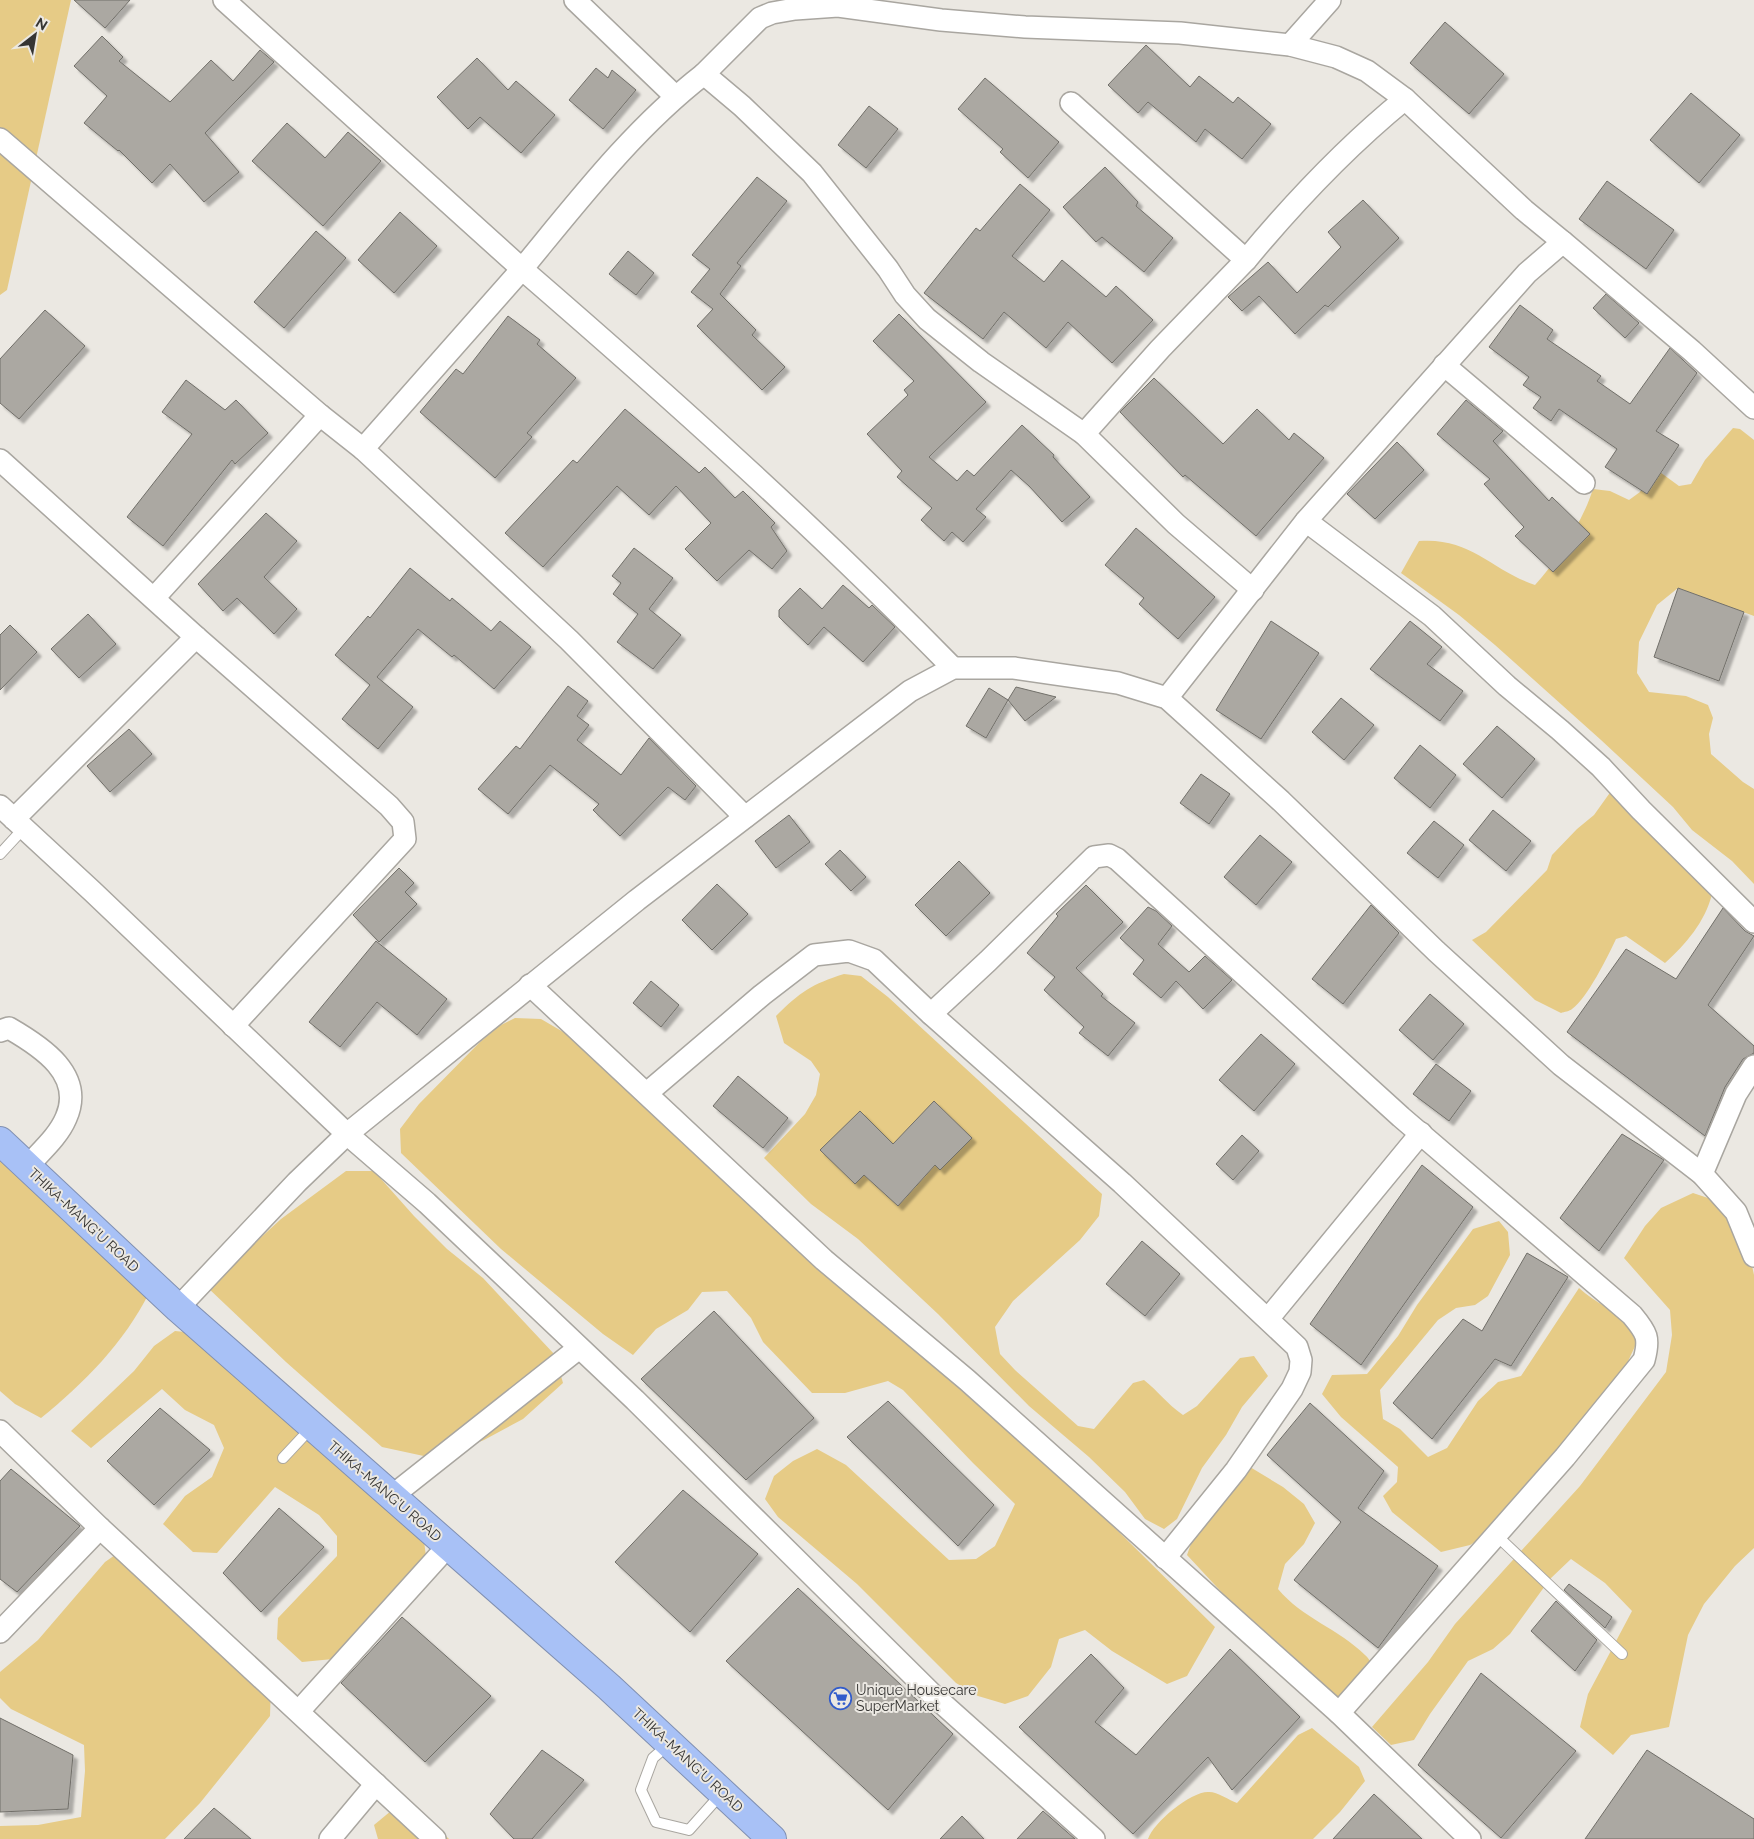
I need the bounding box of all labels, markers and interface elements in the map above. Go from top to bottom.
north arrow [10,10,60,60]
text: N [33,14,50,33]
street label: THIKA-MANG'U ROAD [26,1165,142,1275]
street label: THIKA-MANG'U ROAD [325,1437,445,1545]
place label: Unique Housecare SuperMarket [856,1682,977,1714]
supermarket icon: Unique Housecare SuperMarket [828,1686,852,1710]
street label: THIKA-MANG'U ROAD [630,1705,746,1815]

